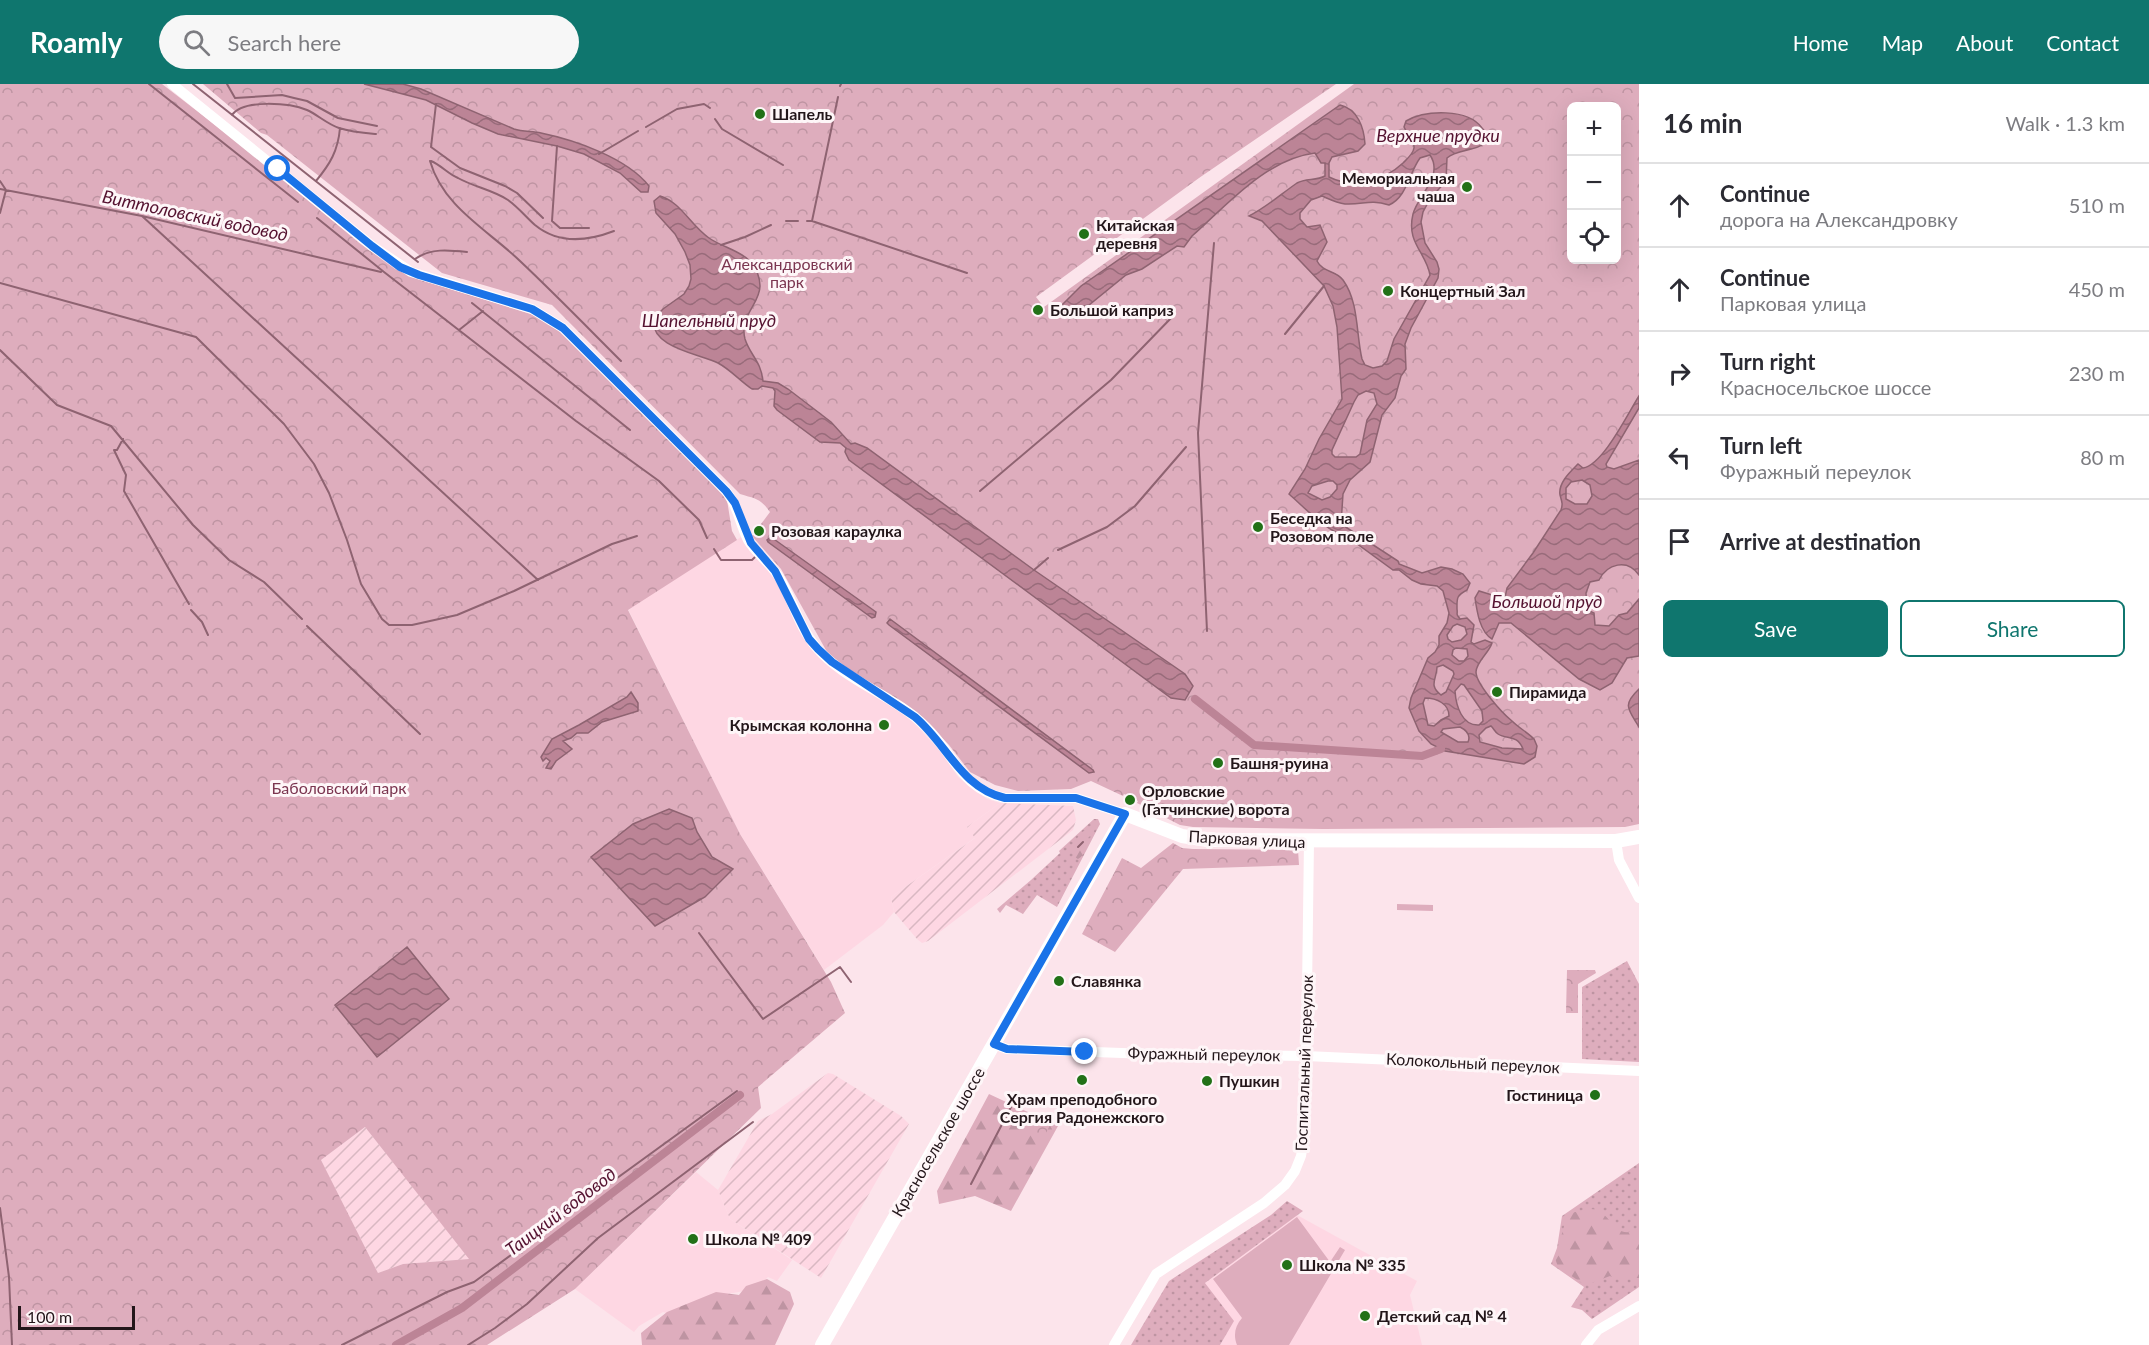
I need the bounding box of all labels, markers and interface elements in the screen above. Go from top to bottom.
search box [159,15,579,69]
text: Roamly [30,25,123,59]
icon: search [180,26,213,59]
text: Search here [228,29,341,56]
text: Home [1793,30,1849,55]
text: Map [1882,30,1923,55]
text: About [1956,30,2013,55]
text: Contact [2046,30,2119,55]
map controls [1567,102,1621,264]
button: + [1567,102,1621,156]
place label: Шапель [772,104,832,123]
marker: Шапель [753,107,767,121]
text: 16 min [1663,107,1743,139]
text: Walk · 1.3 km [2006,111,2125,135]
water label: Верхние прудки [1376,124,1500,146]
route start [264,155,290,181]
button: − [1567,156,1621,210]
place label: Мемориальная чаша [1342,168,1455,205]
marker: Мемориальная чаша [1460,180,1474,194]
text: Continue [1720,180,1810,207]
water label: Виттоловский водовод [100,185,290,245]
icon: ahead [1663,189,1696,222]
text: 510 m [2069,193,2125,217]
text: дорога на Александровку [1720,207,1958,231]
button: locate [1567,210,1621,264]
place label: Китайская деревня [1096,215,1175,252]
marker: Китайская деревня [1077,227,1091,241]
park label: Александровский парк [721,254,853,291]
text: Continue [1720,264,1810,291]
icon: ahead [1663,273,1696,306]
text: 450 m [2069,277,2125,301]
place label: Концертный Зал [1400,281,1525,300]
marker: Концертный Зал [1381,284,1395,298]
text: Парковая улица [1720,291,1866,315]
place label: Большой каприз [1050,300,1174,319]
marker: Большой каприз [1031,303,1045,317]
water label: Шапельный пруд [642,309,776,331]
text: Turn right [1720,348,1815,375]
icon: right [1663,357,1696,390]
text: 230 m [2069,361,2125,385]
text: Красносельское шоссе [1720,375,1931,399]
text: Turn left [1720,432,1802,459]
icon: left [1663,441,1696,474]
text: 80 m [2080,445,2125,469]
text: Фуражный переулок [1720,459,1911,483]
place label: Беседка на Розовом поле [1270,508,1374,545]
marker: Беседка на Розовом поле [1251,520,1265,534]
place label: Розовая караулка [771,521,902,540]
marker: Розовая караулка [752,524,766,538]
icon: arrive [1663,525,1696,558]
text: Arrive at destination [1720,528,1921,555]
water label: Большой пруд [1491,590,1603,612]
button: Save [1663,600,1888,657]
button: Share [1900,600,2125,657]
place label: Пирамида [1509,682,1586,701]
marker: Пирамида [1490,685,1504,699]
place label: Крымская колонна [730,715,872,734]
marker: Крымская колонна [877,718,891,732]
place label: Башня-руина [1230,753,1329,772]
marker: Башня-руина [1211,756,1225,770]
park label: Баболовский парк [271,778,407,797]
place label: Орловские (Гатчинские) ворота [1142,781,1290,818]
marker: Орловские (Гатчинские) ворота [1123,793,1137,807]
street label: Парковая улица [1188,826,1306,851]
place label: Славянка [1071,971,1141,990]
marker: Славянка [1052,974,1066,988]
street label: Госпитальный переулок [1291,974,1316,1152]
route end [1071,1038,1097,1064]
street label: Фуражный переулок [1127,1043,1281,1064]
street label: Колокольный переулок [1386,1048,1561,1077]
street label: Красносельское шоссе [887,1064,988,1220]
place label: Пушкин [1219,1071,1280,1090]
marker: Храм преподобного Сергия Радонежского [1075,1073,1089,1087]
marker: Пушкин [1200,1074,1214,1088]
place label: Гостиница [1506,1085,1583,1104]
marker: Гостиница [1588,1088,1602,1102]
place label: Храм преподобного Сергия Радонежского [1000,1089,1164,1126]
water label: Таицкий водовод [501,1162,620,1260]
place label: Школа № 409 [705,1229,812,1248]
marker: Школа № 409 [686,1232,700,1246]
place label: Школа № 335 [1299,1255,1406,1274]
marker: Школа № 335 [1280,1258,1294,1272]
scale bar [18,1303,135,1330]
place label: Детский сад № 4 [1377,1306,1507,1325]
text: 100 m [27,1307,72,1326]
marker: Детский сад № 4 [1358,1309,1372,1323]

